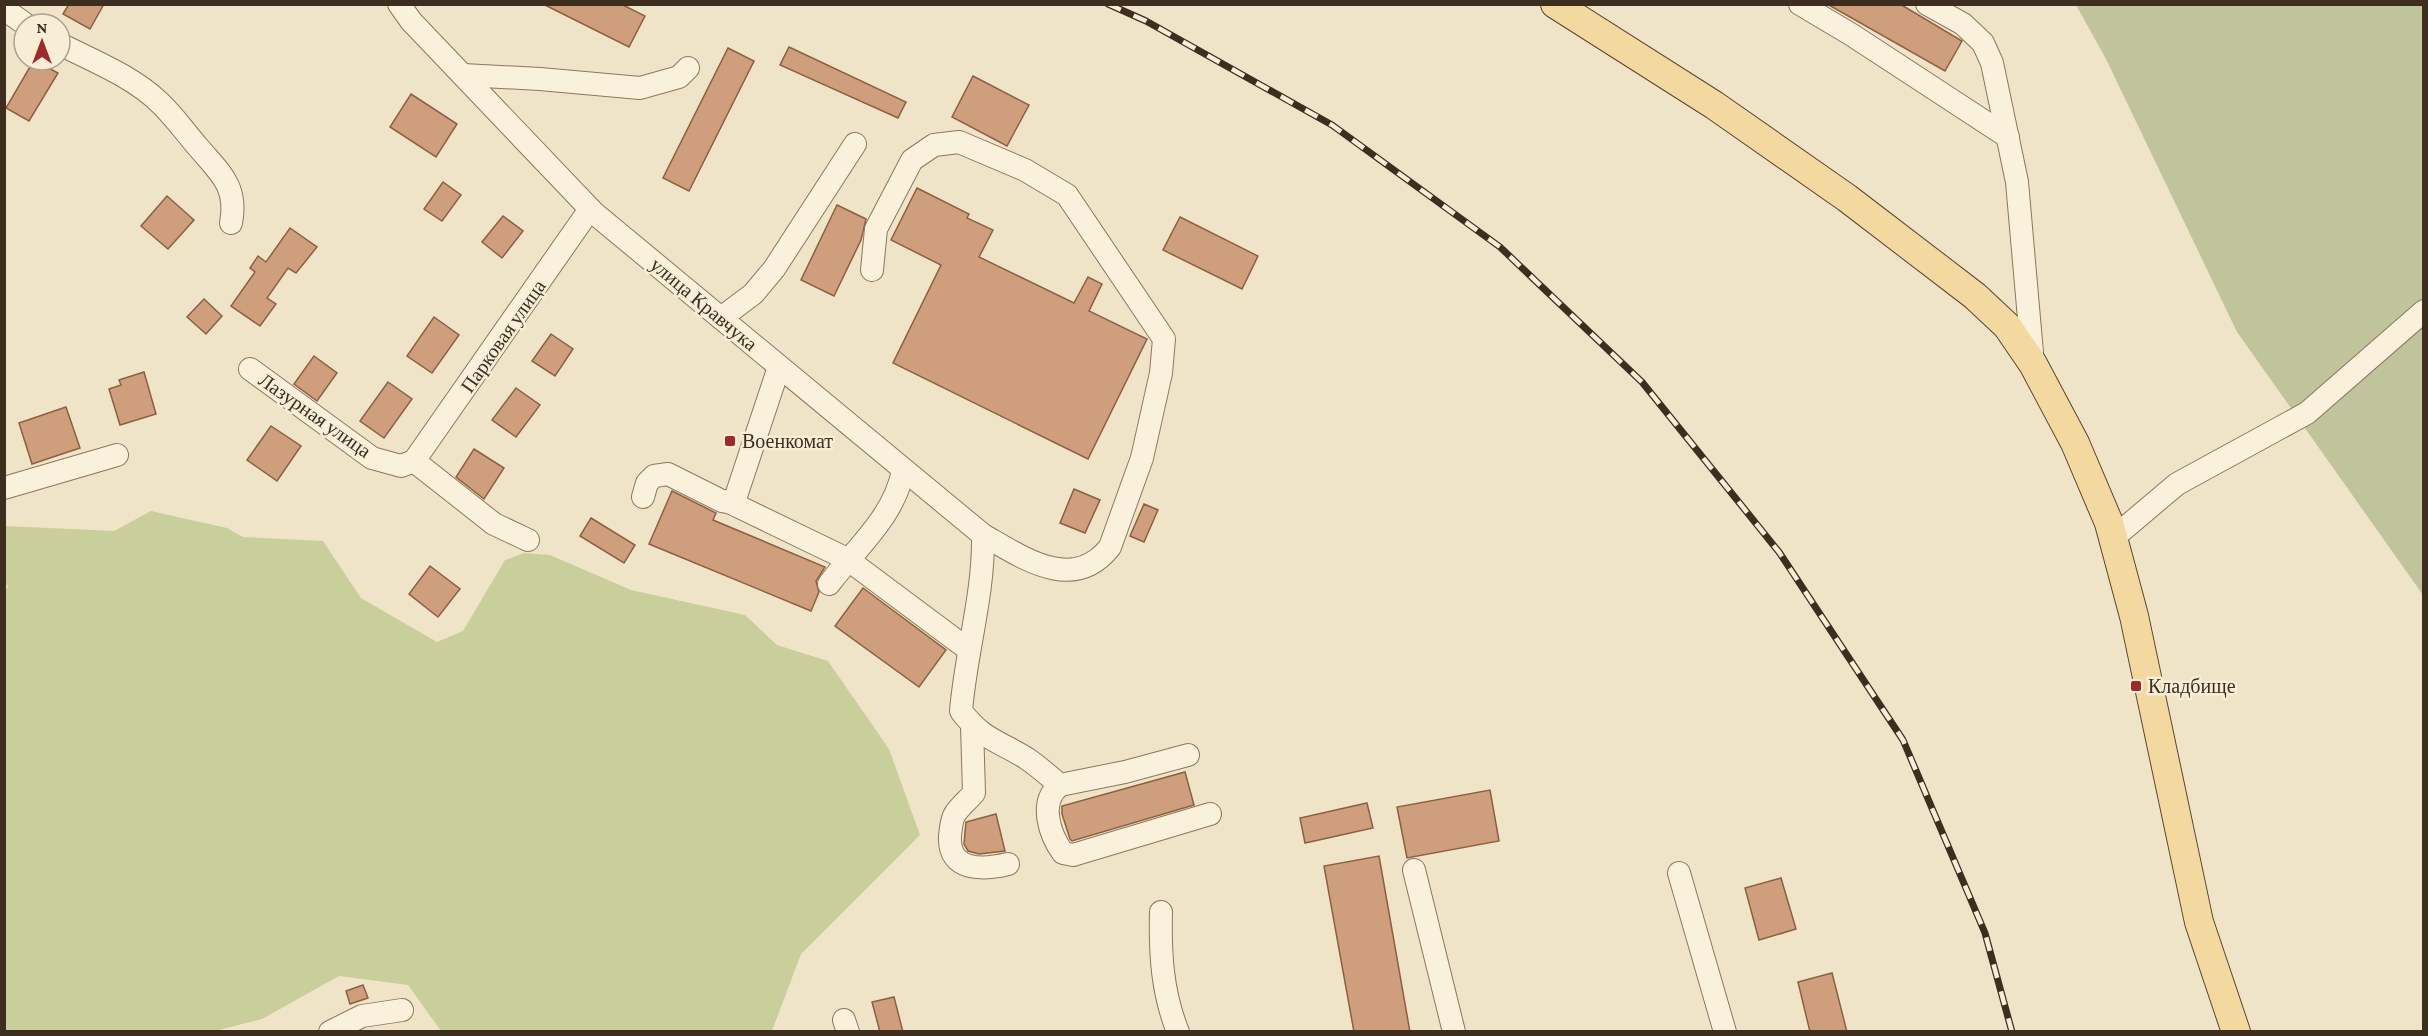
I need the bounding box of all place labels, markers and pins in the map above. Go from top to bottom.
place label: Военкомат [742,430,833,452]
marker: Военкомат [723,434,737,448]
place label: Кладбище [2148,675,2236,698]
marker: Кладбище [2129,679,2143,693]

